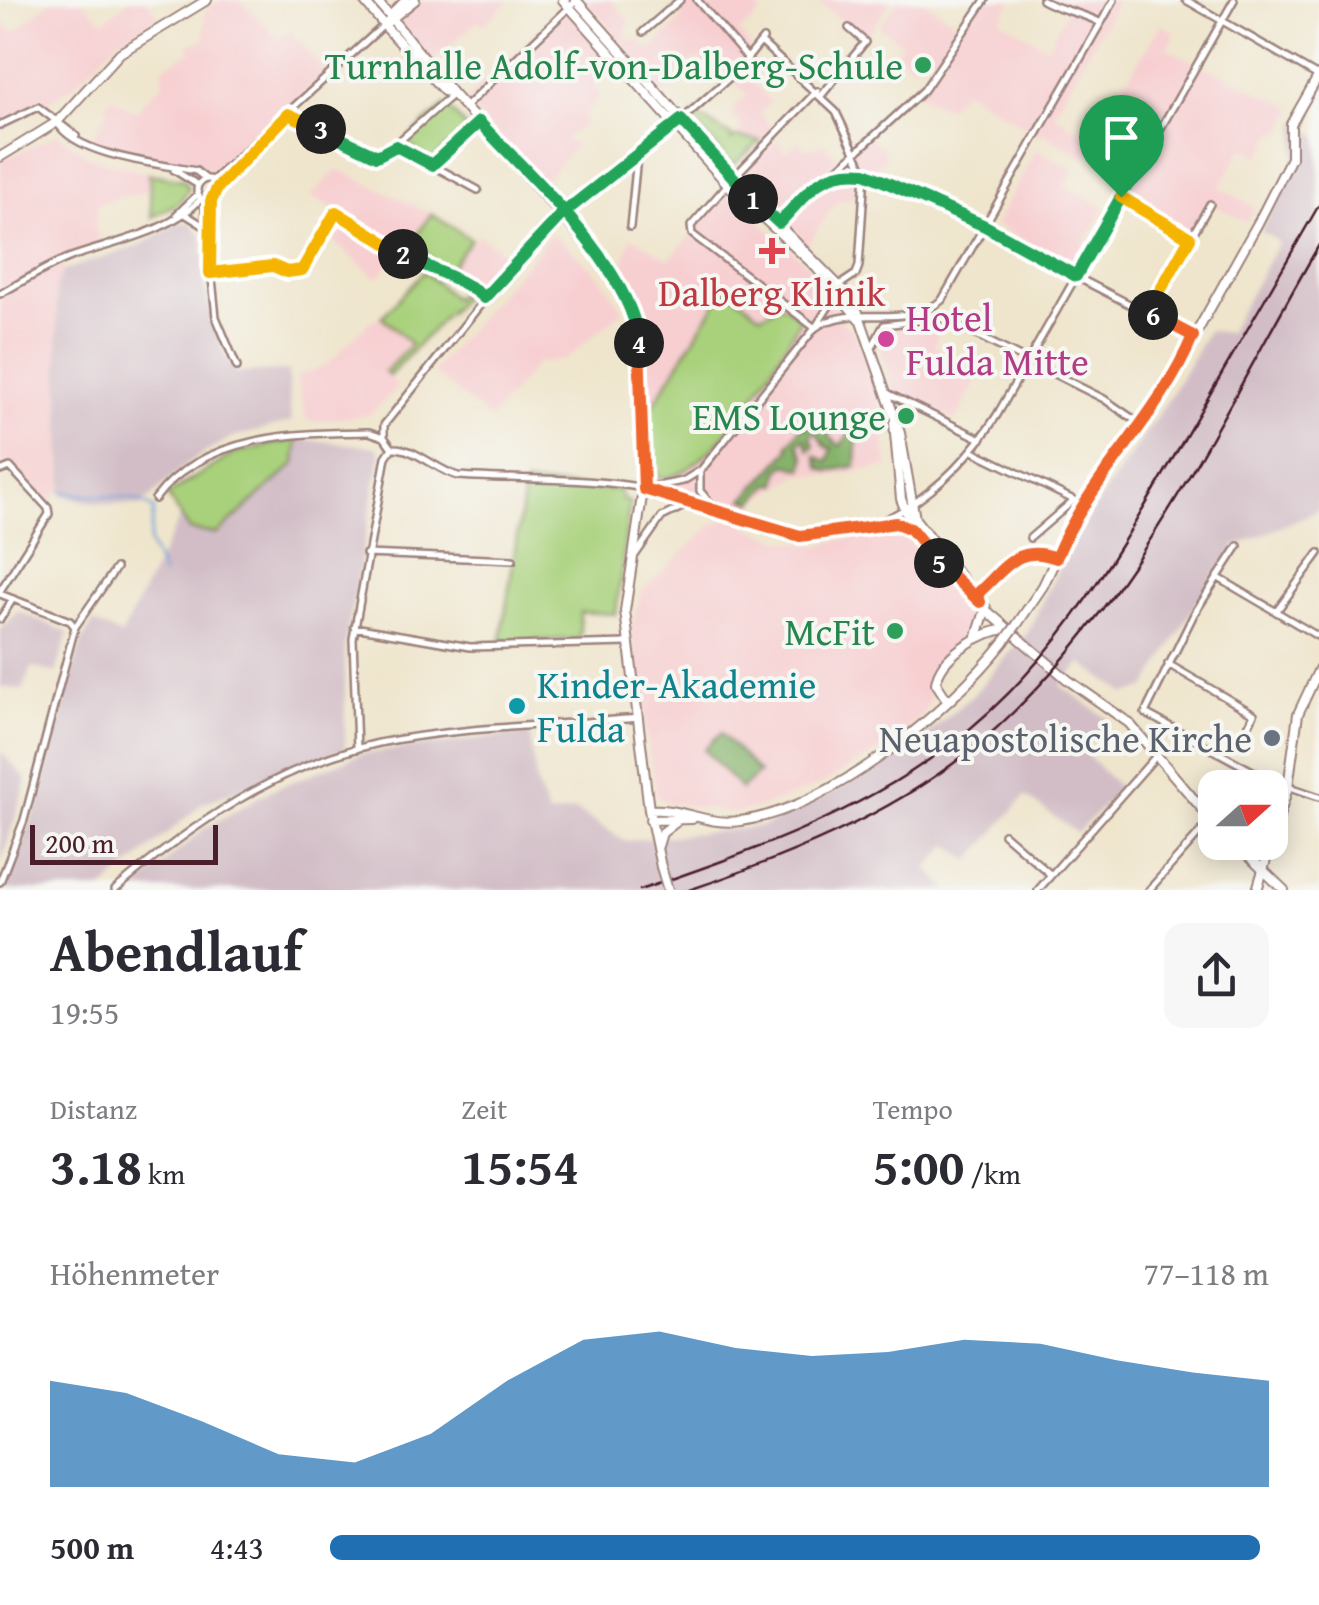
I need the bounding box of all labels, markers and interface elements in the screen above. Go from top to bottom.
place label: Turnhalle Adolf-von-Dalberg-Schule [325,37,903,93]
marker: Turnhalle Adolf-von-Dalberg-Schule [912,54,934,76]
pin [1079,95,1164,198]
pin: 3 [296,104,346,154]
text: 3 [314,108,328,149]
icon: arrive [1094,110,1149,165]
pin: 1 [728,174,778,224]
text: 1 [746,178,760,219]
pin: 2 [378,229,428,279]
text: 2 [396,233,410,274]
marker: Dalberg Klinik [759,238,785,264]
place label: Dalberg Klinik [658,264,886,320]
place label: Hotel Fulda Mitte [906,289,1089,389]
pin: 6 [1128,290,1178,340]
text: 6 [1146,294,1160,335]
pin: 4 [614,318,664,368]
text: 4 [632,322,646,363]
marker: Hotel Fulda Mitte [875,328,897,350]
place label: EMS Lounge [692,388,886,444]
marker: EMS Lounge [895,405,917,427]
pin: 5 [914,538,964,588]
text: 5 [932,542,946,583]
place label: McFit [784,603,875,659]
marker: McFit [884,620,906,642]
place label: Kinder-Akademie Fulda [537,656,816,756]
marker: Kinder-Akademie Fulda [506,695,528,717]
place label: Neuapostolische Kirche [879,710,1252,766]
marker: Neuapostolische Kirche [1261,727,1283,749]
north arrow [1198,770,1288,860]
map controls [1198,770,1288,860]
scale bar [30,820,218,864]
text: 200 m [45,822,114,863]
text: Abendlauf [50,911,302,991]
button: share [1164,923,1269,1028]
text: 19:55 [50,989,119,1036]
text: Distanz [50,1088,137,1129]
text: Zeit [461,1088,507,1129]
text: Tempo [873,1088,953,1129]
text: 3.18 [50,1129,142,1202]
text: 15:54 [461,1129,579,1202]
text: 5:00 [873,1129,965,1202]
text: km [142,1153,185,1194]
text: /km [965,1153,1021,1194]
text: Höhenmeter [50,1250,219,1297]
text: 77–118 m [1144,1250,1269,1297]
text: 500 m [50,1524,134,1571]
text: 4:43 [210,1524,264,1571]

